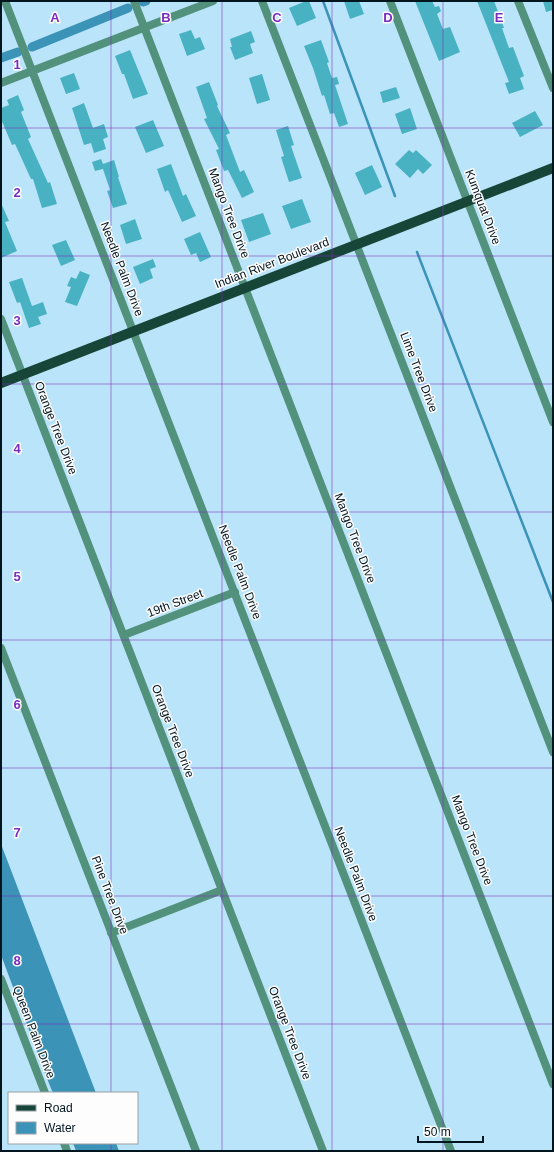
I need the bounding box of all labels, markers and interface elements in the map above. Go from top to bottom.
text: A [50,10,60,25]
text: B [161,10,171,25]
text: C [272,10,282,25]
text: D [383,10,393,25]
text: E [495,10,504,25]
text: 1 [13,57,21,72]
street label: Mango Tree Drive [205,166,253,260]
street label: Kumquat Drive [462,167,504,247]
text: 2 [13,185,21,200]
street label: Needle Palm Drive [98,220,147,319]
street label: Indian River Boulevard [213,235,331,291]
text: 3 [13,313,21,328]
street label: Lime Tree Drive [397,330,441,414]
street label: Orange Tree Drive [32,379,80,477]
text: 4 [13,441,21,456]
street label: Mango Tree Drive [331,491,379,585]
street label: Needle Palm Drive [216,523,265,622]
text: 5 [13,569,21,584]
street label: 19th Street [145,586,206,620]
street label: Orange Tree Drive [149,682,197,780]
text: 6 [13,697,21,712]
street label: Mango Tree Drive [448,793,496,887]
text: 7 [13,825,21,840]
street label: Needle Palm Drive [332,825,381,924]
street label: Pine Tree Drive [89,854,131,936]
text: 8 [13,953,21,968]
street label: Queen Palm Drive [10,984,58,1081]
street label: Orange Tree Drive [266,984,314,1082]
legend [8,1092,138,1144]
text: Road [44,1101,73,1115]
scale bar [418,1118,483,1144]
text: Water [44,1121,76,1135]
text: 50 m [424,1125,451,1139]

